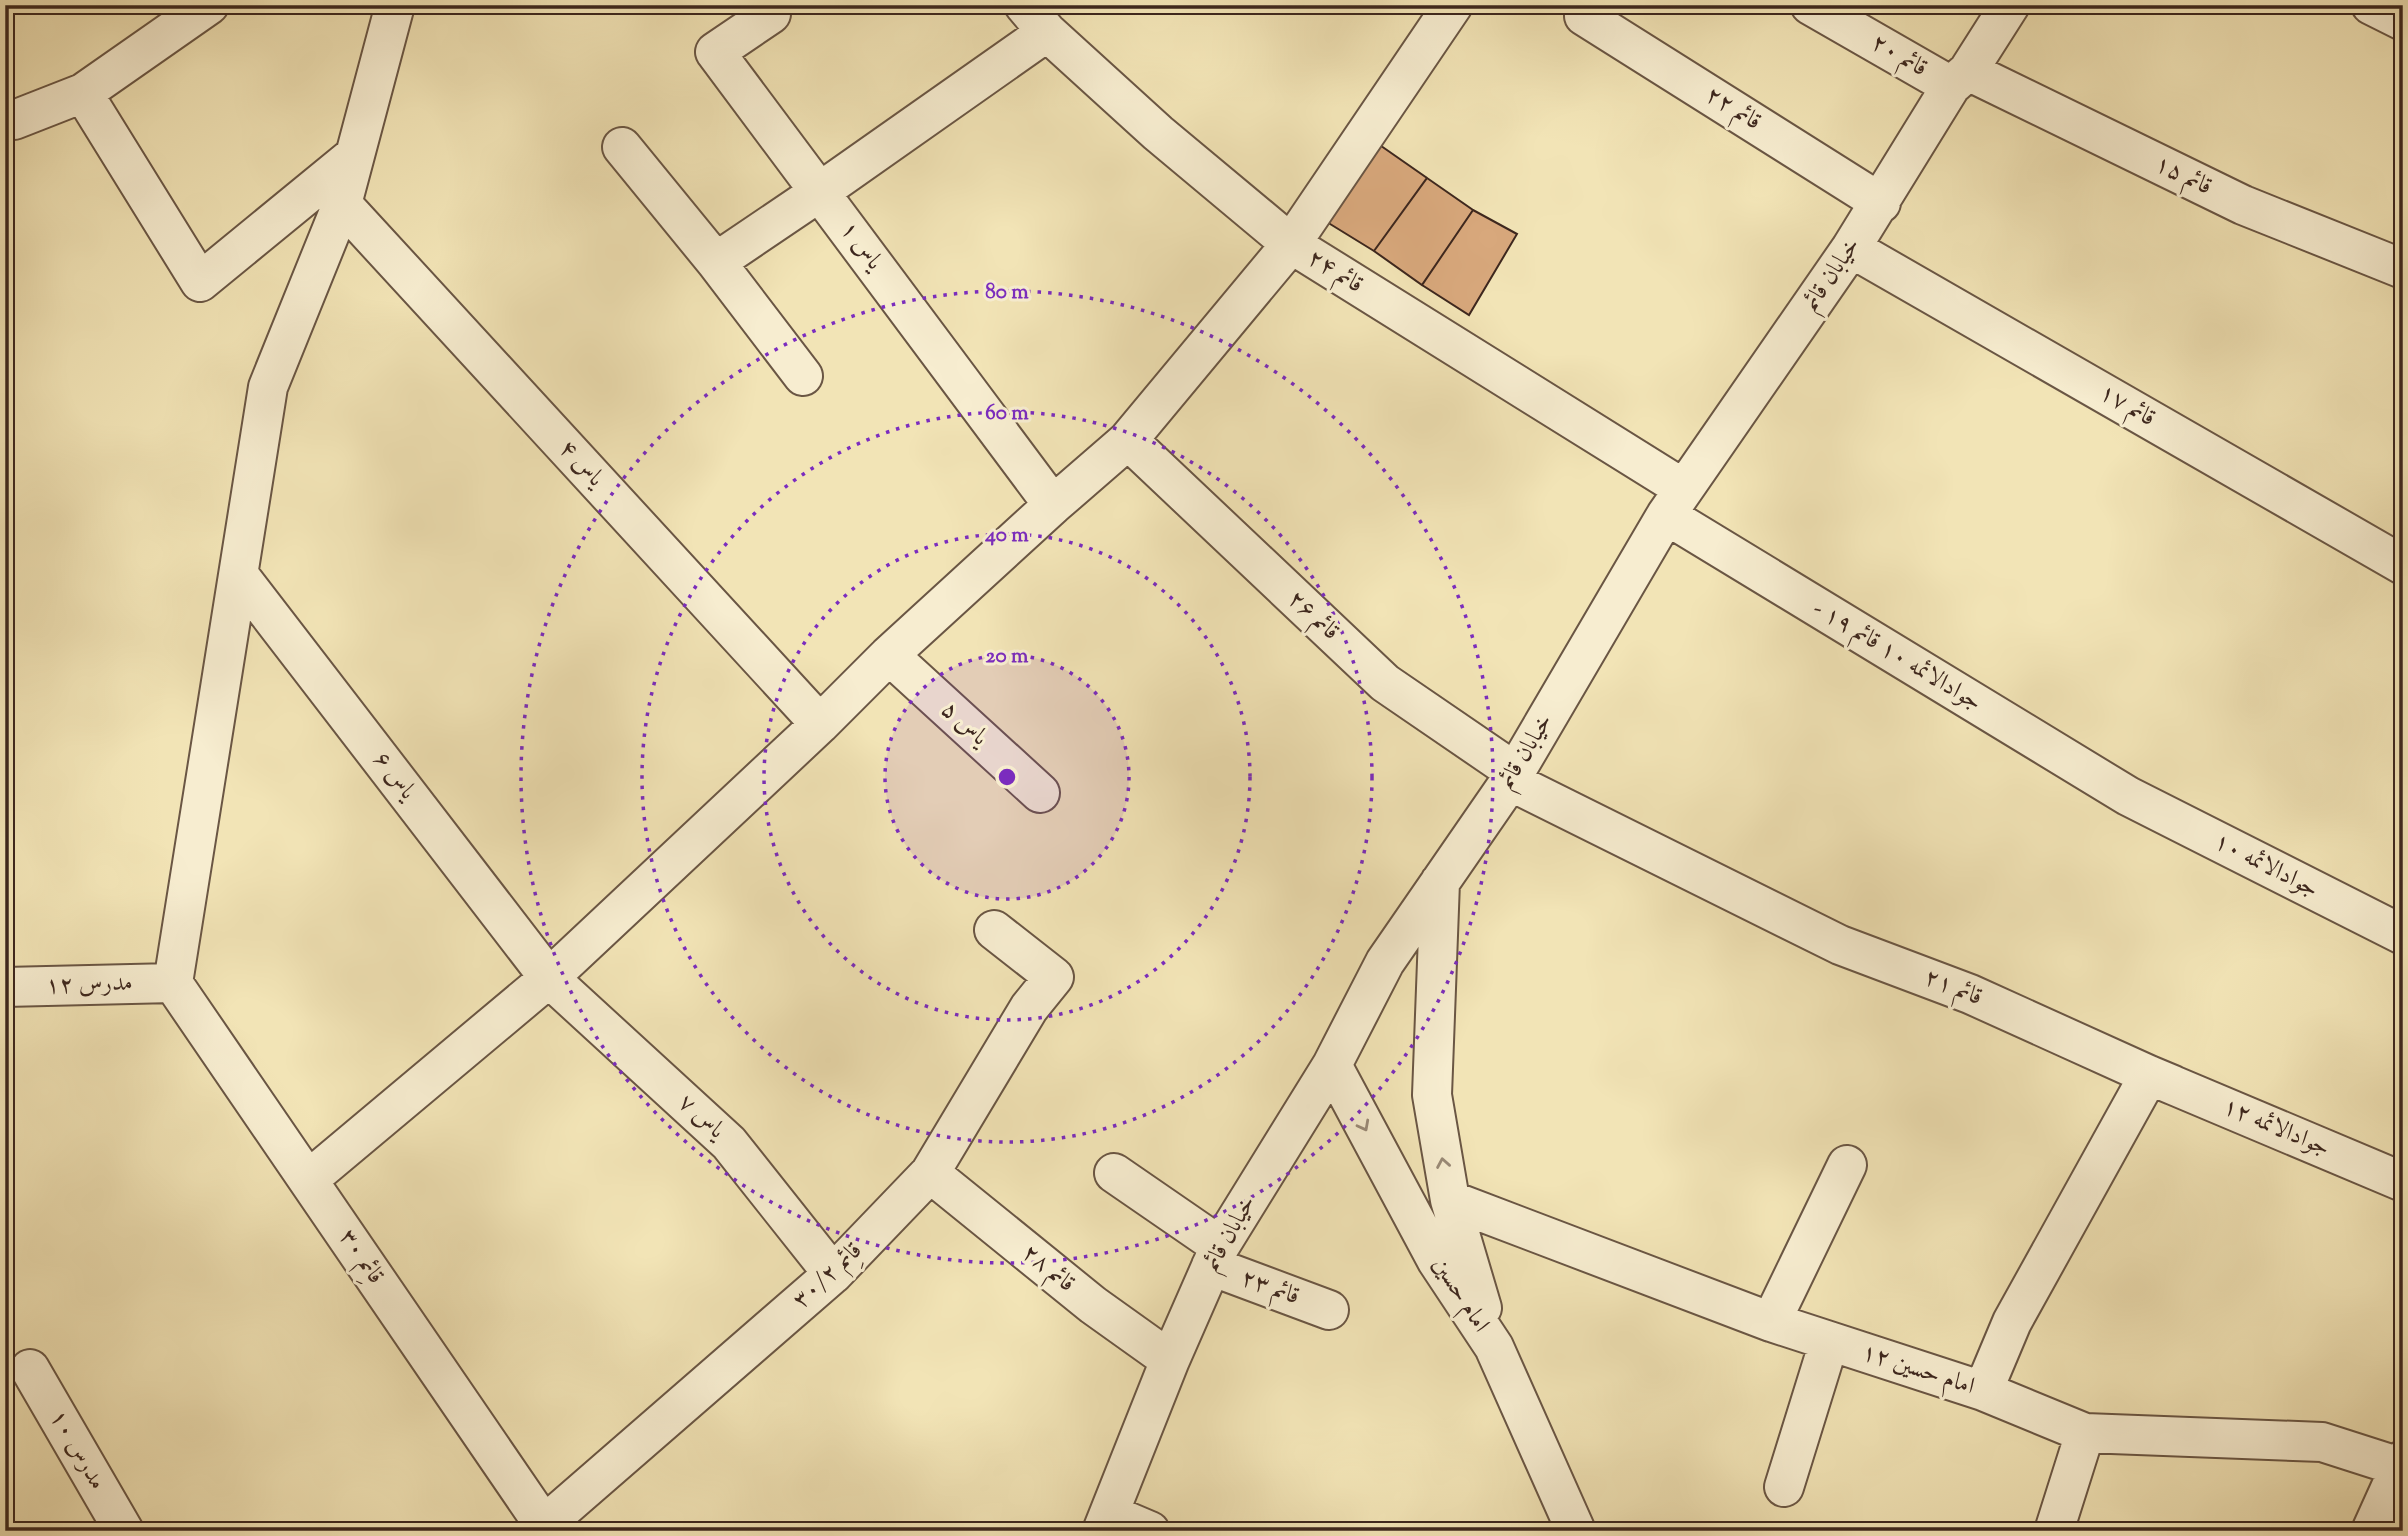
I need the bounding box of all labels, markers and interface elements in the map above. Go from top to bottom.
street label: قائم ۲۰ [1863,26,1934,87]
street label: قائم ۲۲ [1697,79,1767,141]
street label: قائم ۱۵ [2148,148,2217,206]
street label: یاس ۱ [831,215,891,279]
street label: خیابان قائم [1795,231,1871,320]
street label: قائم ۲۴ [1299,242,1369,304]
text: 80 m [985,278,1029,308]
street label: قائم ۱۷ [2091,376,2162,437]
text: 60 m [985,399,1029,429]
street label: یاس ۴ [550,433,612,496]
text: 40 m [984,521,1029,551]
street label: قائم ۲۶ [1278,583,1347,650]
street label: - جوادالائمه ۱۰ قائم ۱۹ [1805,592,1988,722]
text: 20 m [986,642,1029,672]
street label: یاس ۵ [933,694,996,755]
street label: خیابان قائم [1490,708,1564,797]
street label: یاس ۶ [364,745,425,808]
centre of rings [995,765,1019,789]
street label: جوادالائمه ۱۰ [2208,825,2324,907]
street label: قائم ۲۱ [1918,961,1987,1017]
street label: مدرس ۱۲ [45,966,133,1004]
street label: یاس ۷ [670,1087,733,1148]
street label: جوادالائمه ۱۲ [2217,1090,2335,1166]
one-way arrow [1356,1118,1369,1131]
one-way arrow [1437,1158,1452,1170]
street label: خیابان قائم [1195,1190,1267,1279]
street label: قاِئم ۳۰ [328,1223,392,1293]
street label: قاِئم ۳۰/۲ [786,1235,872,1319]
street label: قائم ۲۸ [1013,1237,1082,1303]
street label: امام حسین [1421,1251,1497,1340]
street label: قائم ۲۳ [1235,1262,1304,1316]
street label: امام حسین ۱۲ [1857,1336,1979,1406]
street label: مدرس ۱۰ [40,1404,114,1496]

